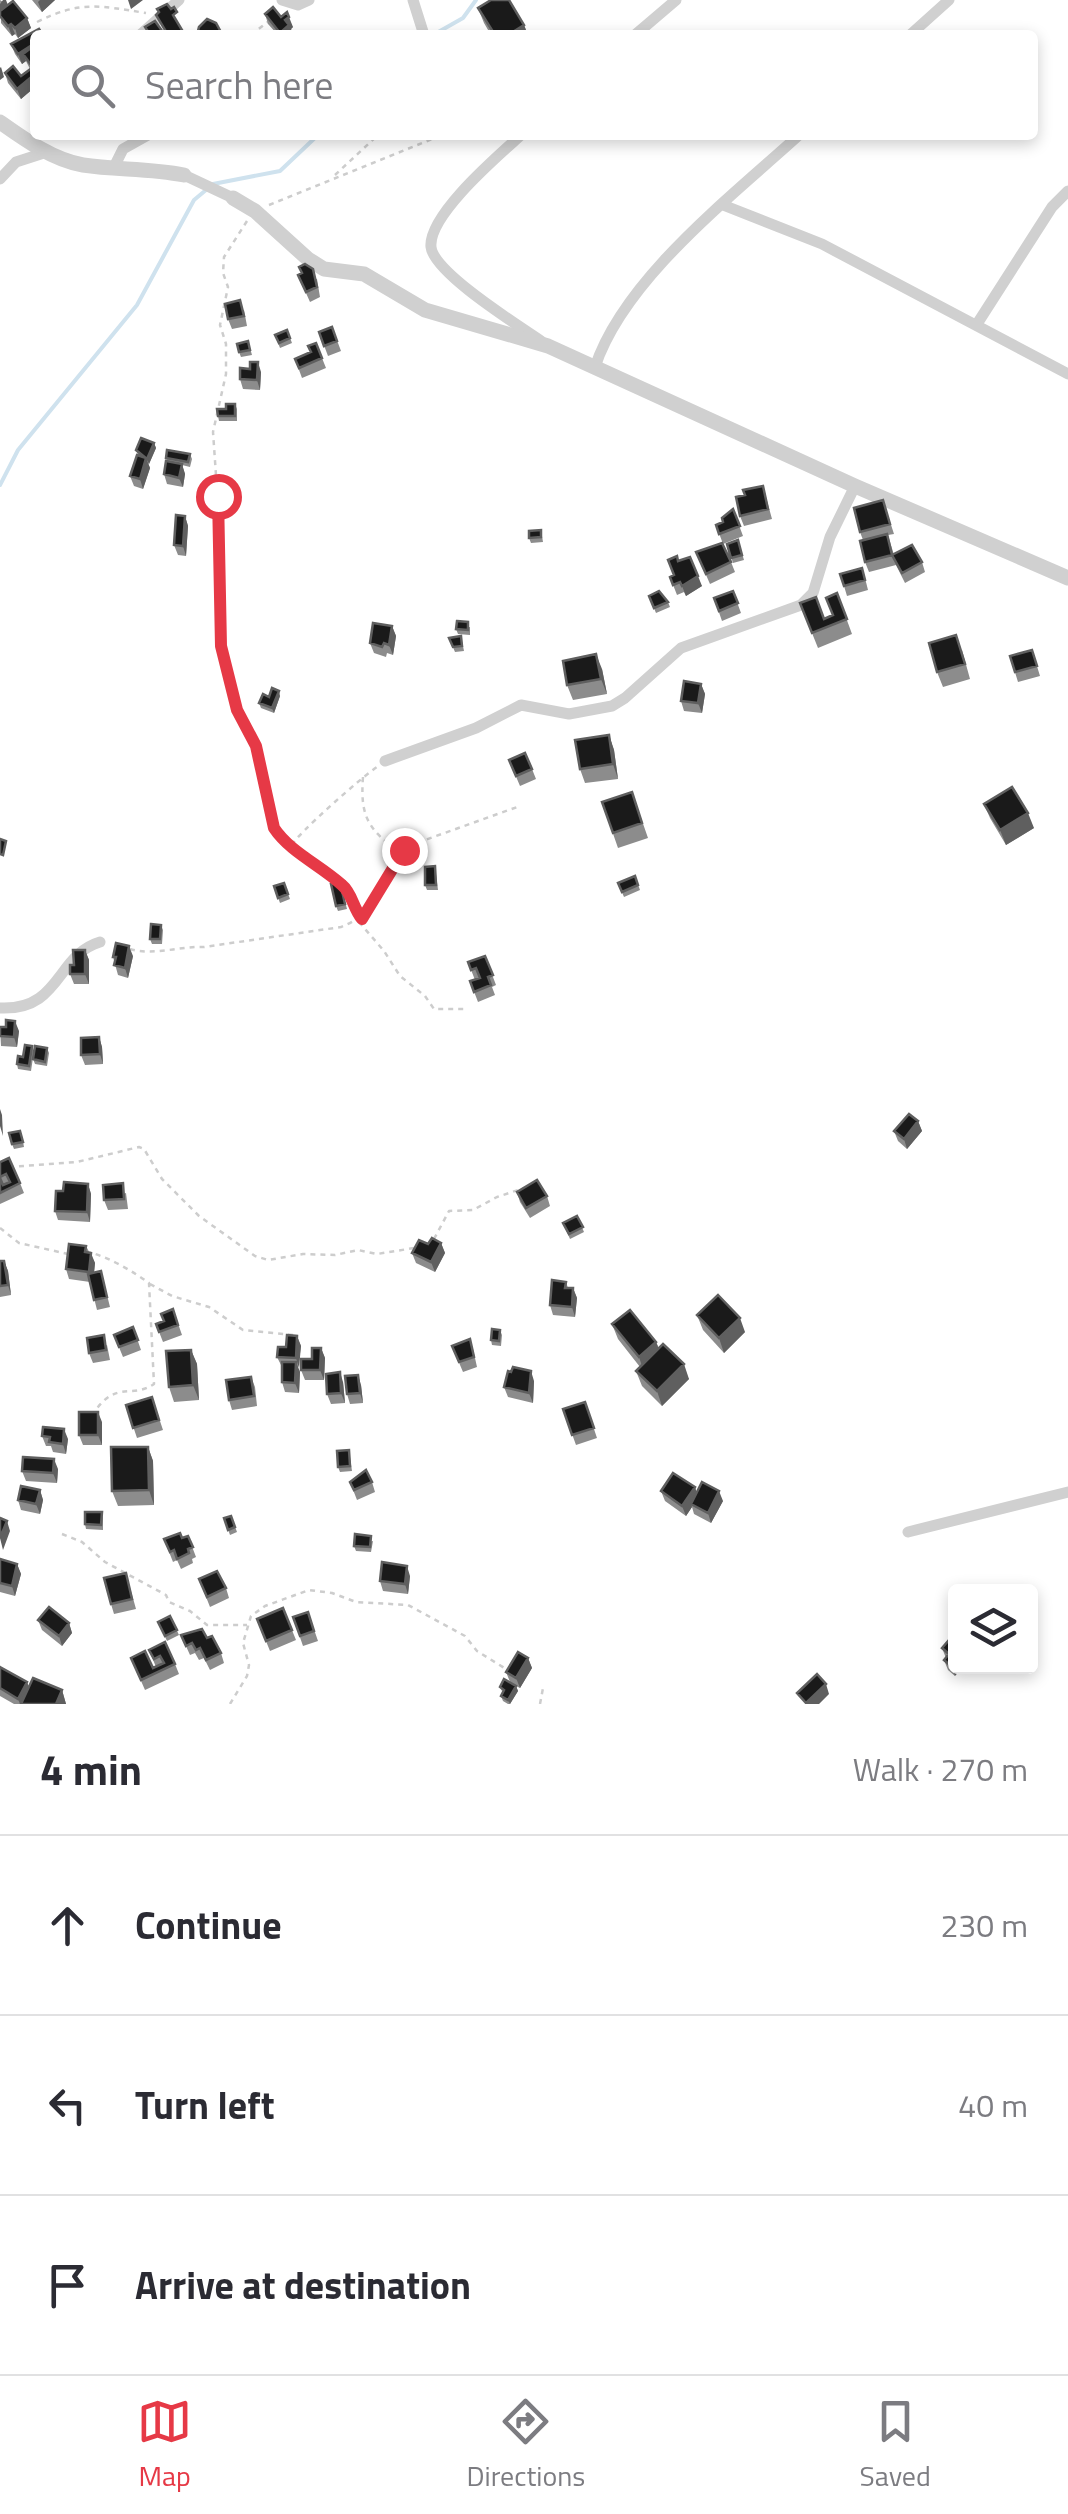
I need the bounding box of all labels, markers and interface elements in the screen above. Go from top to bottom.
search box [30,30,1038,140]
text: Search here [145,56,333,114]
icon: search [65,58,120,113]
route start [196,474,242,520]
route end [382,828,428,874]
map controls [948,1584,1038,1674]
button: layers [948,1584,1038,1674]
text: 4 min [40,1737,142,1801]
text: Walk · 270 m [853,1745,1028,1793]
text: Continue [135,1896,282,1954]
icon: ahead [40,1898,95,1953]
text: 230 m [940,1901,1028,1949]
text: Turn left [135,2076,275,2134]
icon: left [40,2078,95,2133]
text: 40 m [958,2081,1028,2129]
text: Arrive at destination [135,2256,471,2314]
icon: arrive [40,2258,95,2313]
tab: Map [137,2394,192,2497]
tab: Directions [466,2394,585,2497]
tab: Saved [860,2394,931,2497]

